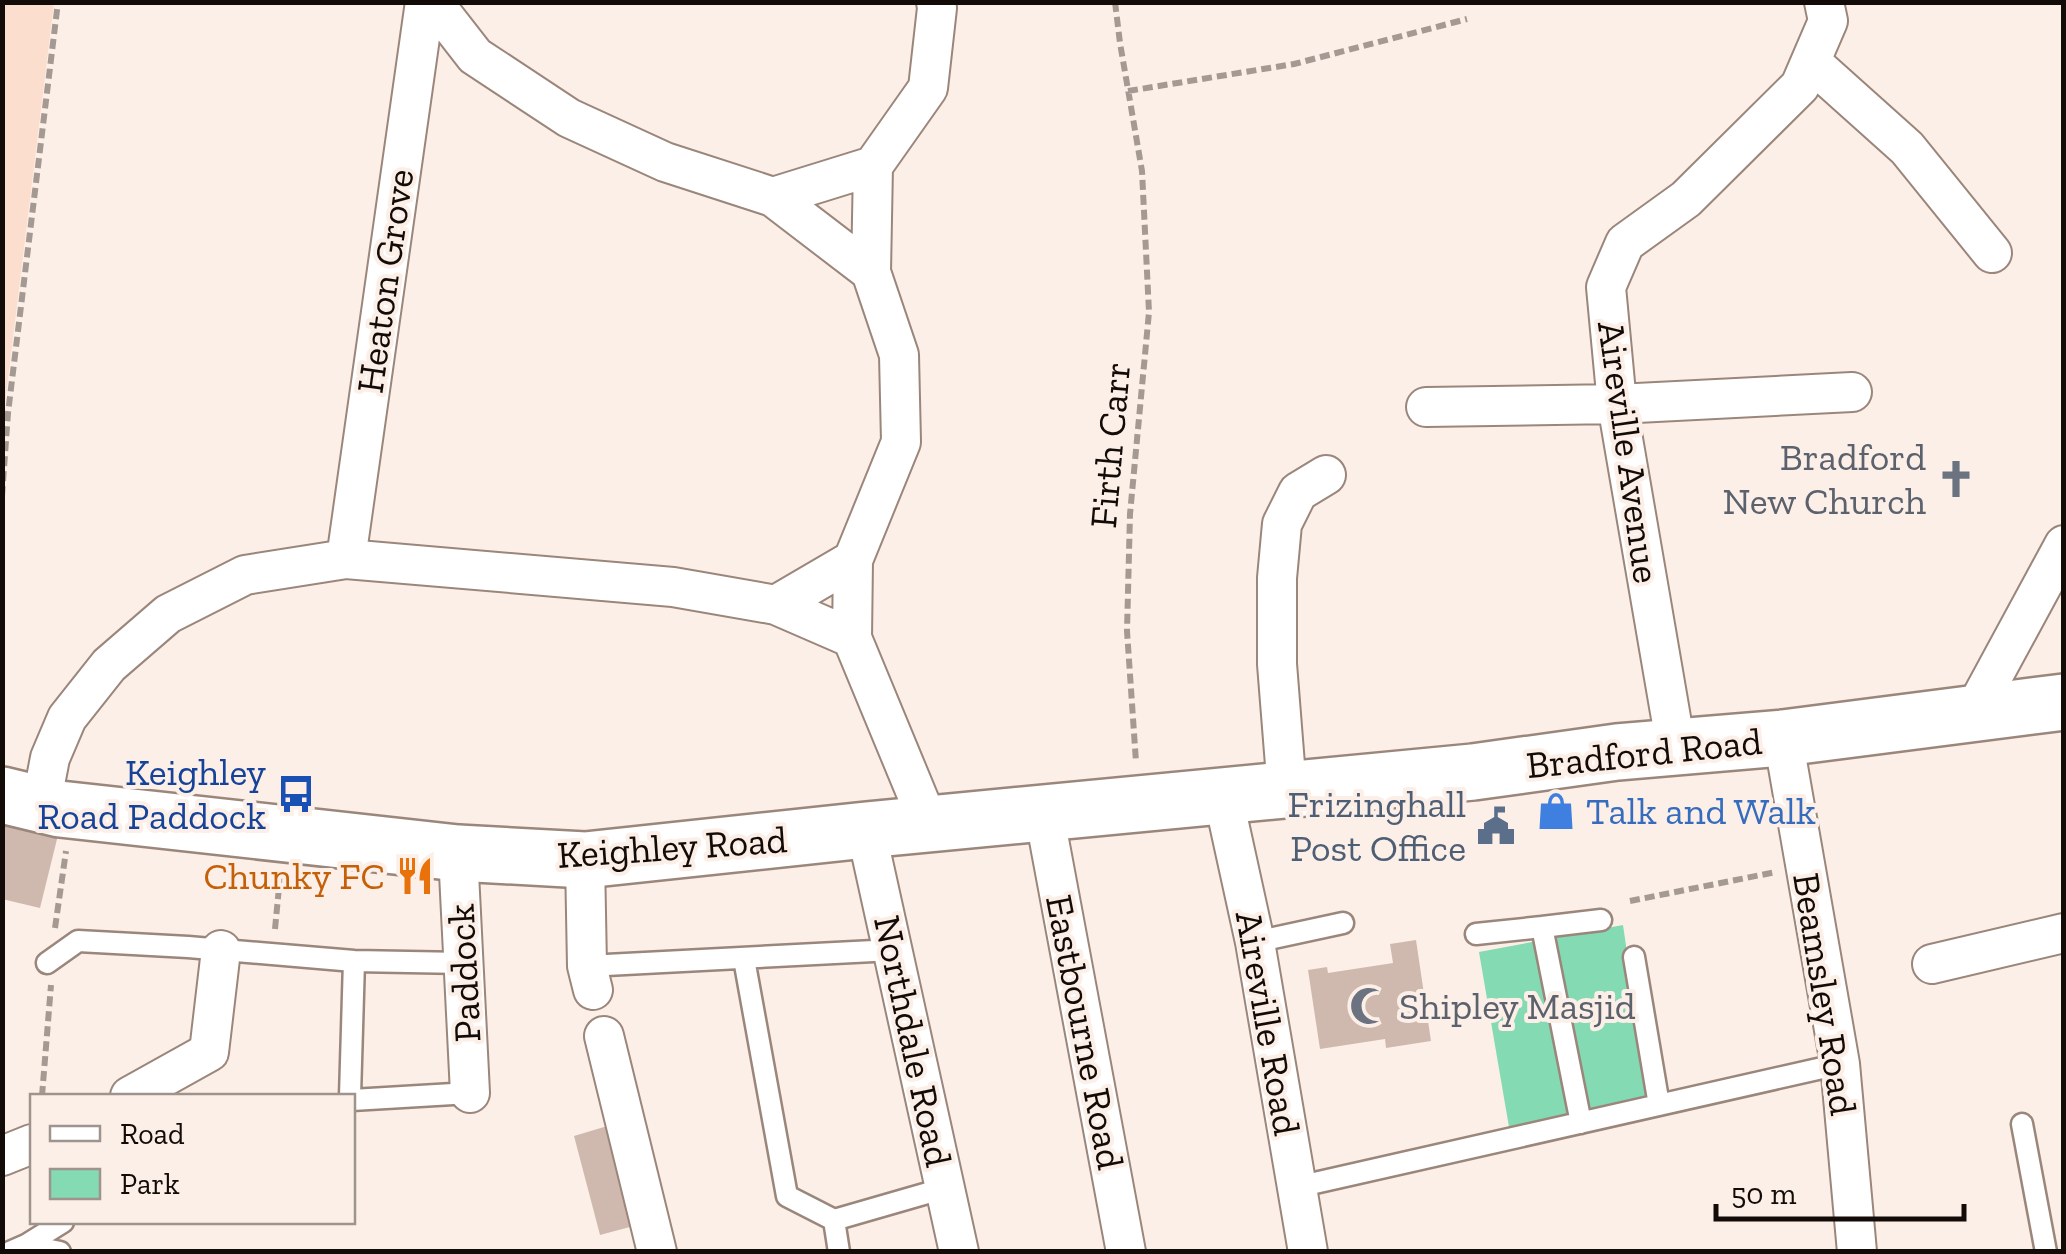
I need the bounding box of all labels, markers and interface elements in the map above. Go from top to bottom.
street label: Heaton Grove [347,166,423,396]
street label: Aireville Avenue [1588,318,1670,586]
street label: Firth Carr [1080,360,1140,530]
place label: Bradford New Church [1722,434,1926,524]
church icon: Bradford New Church [1935,458,1977,500]
street label: Bradford Road [1524,718,1764,788]
place label: Keighley Road Paddock [37,749,267,839]
bus stop icon: Keighley Road Paddock [275,773,317,815]
place label: Frizinghall Post Office [1287,781,1466,871]
place label: Talk and Walk [1586,788,1816,834]
shop icon: Talk and Walk [1535,790,1577,832]
public building icon: Frizinghall Post Office [1475,805,1517,847]
street label: Keighley Road [555,816,789,878]
place label: Chunky FC [203,853,385,899]
restaurant icon: Chunky FC [394,855,436,897]
street label: Beamsley Road [1783,870,1867,1119]
street label: Eastbourne Road [1036,891,1134,1173]
street label: Paddock [437,902,491,1043]
street label: Aireville Road [1226,907,1310,1139]
street label: Northdale Road [864,911,962,1171]
place label: Shipley Masjid [1399,983,1636,1029]
mosque icon: Shipley Masjid [1348,985,1390,1027]
legend [30,1094,355,1224]
text: Road [120,1116,185,1152]
scale bar [1716,1159,1964,1221]
text: Park [120,1166,180,1202]
text: 50 m [1731,1176,1796,1212]

